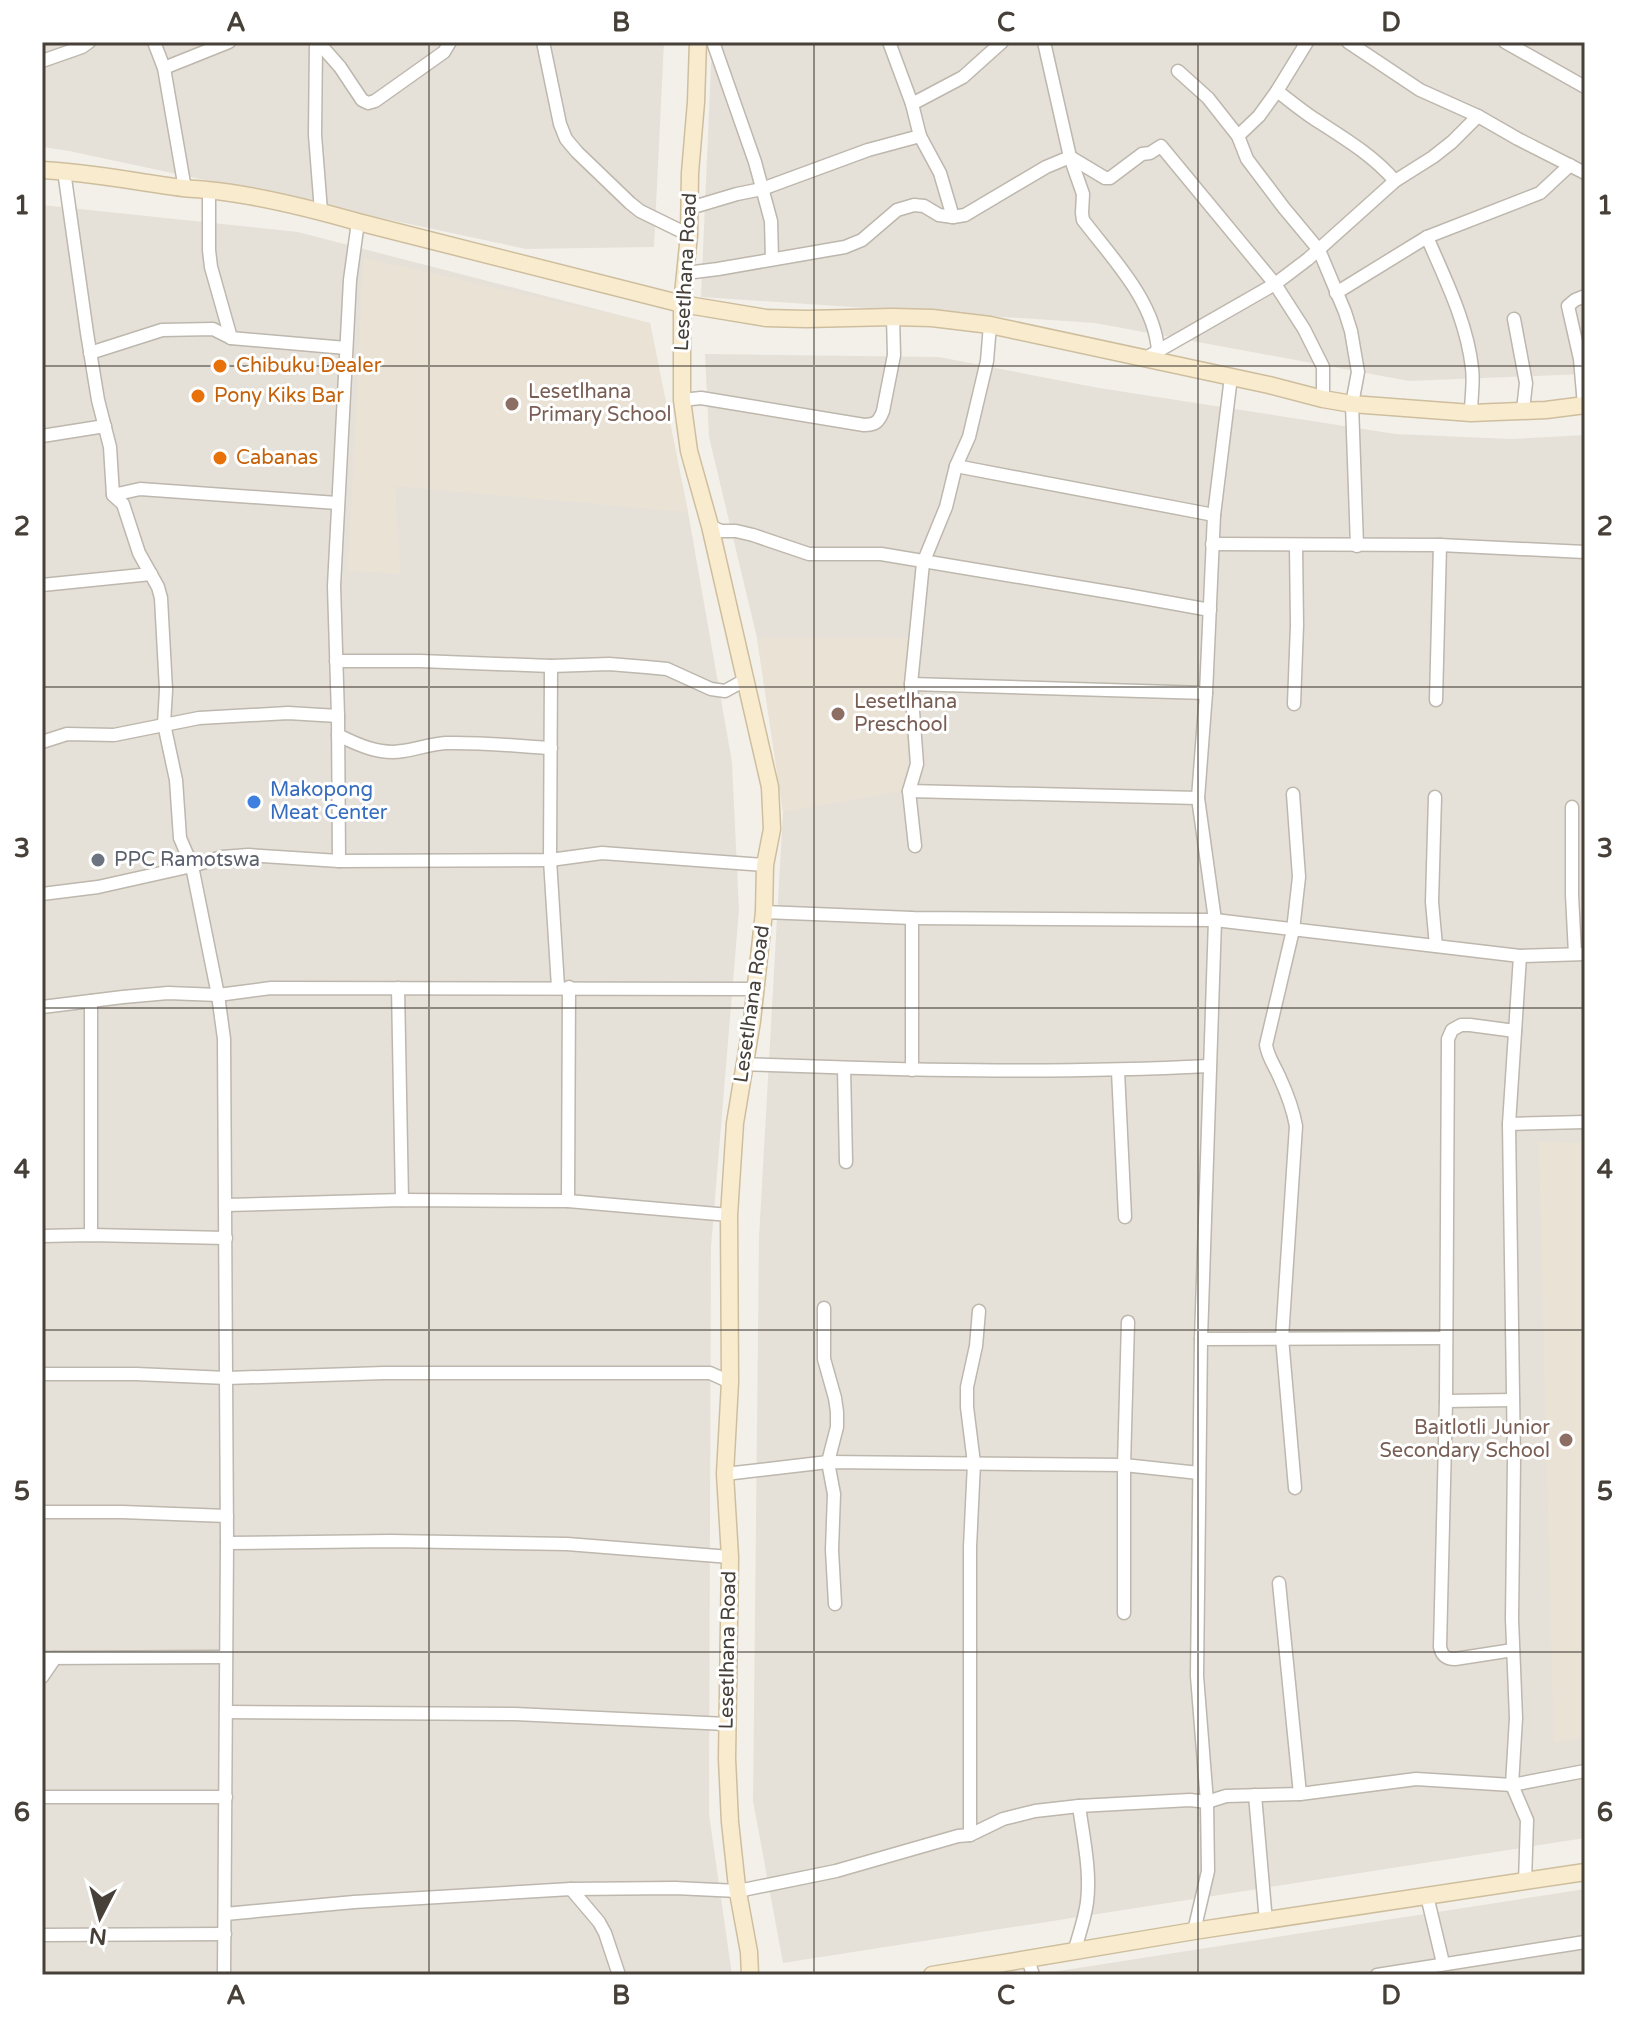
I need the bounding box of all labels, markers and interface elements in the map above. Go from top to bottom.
text: A [226,7,246,38]
text: B [612,7,630,38]
text: C [997,7,1015,38]
text: D [1381,7,1401,38]
text: 1 [14,190,30,221]
text: 1 [1597,190,1613,221]
street label: Lesetlhana Road [670,192,702,352]
place label: Chibuku Dealer [236,354,382,378]
marker: Chibuku Dealer [211,357,229,375]
place label: Lesetlhana Primary School [528,380,672,427]
place label: Pony Kiks Bar [214,384,344,408]
marker: Pony Kiks Bar [189,387,207,405]
marker: Lesetlhana Primary School [503,395,521,413]
place label: Cabanas [236,446,318,470]
marker: Cabanas [211,449,229,467]
text: 2 [14,511,30,542]
text: 2 [1597,511,1613,542]
place label: Lesetlhana Preschool [854,690,957,737]
marker: Lesetlhana Preschool [829,705,847,723]
place label: Makopong Meat Center [270,778,388,825]
marker: Makopong Meat Center [245,793,263,811]
text: 3 [14,833,30,864]
text: 3 [1597,833,1613,864]
place label: PPC Ramotswa [114,848,260,872]
marker: PPC Ramotswa [89,851,107,869]
street label: Lesetlhana Road [729,924,775,1084]
text: 4 [14,1154,30,1185]
text: 4 [1597,1154,1613,1185]
place label: Baitlotli Junior Secondary School [1380,1416,1550,1463]
marker: Baitlotli Junior Secondary School [1557,1431,1575,1449]
text: 5 [14,1476,30,1507]
text: 5 [1597,1476,1613,1507]
street label: Lesetlhana Road [715,1570,741,1730]
text: 6 [14,1797,30,1828]
text: 6 [1597,1797,1613,1828]
north arrow [60,1877,140,1957]
text: N [88,1922,108,1950]
text: A [226,1980,246,2011]
text: B [612,1980,630,2011]
text: C [997,1980,1015,2011]
text: D [1381,1980,1401,2011]

